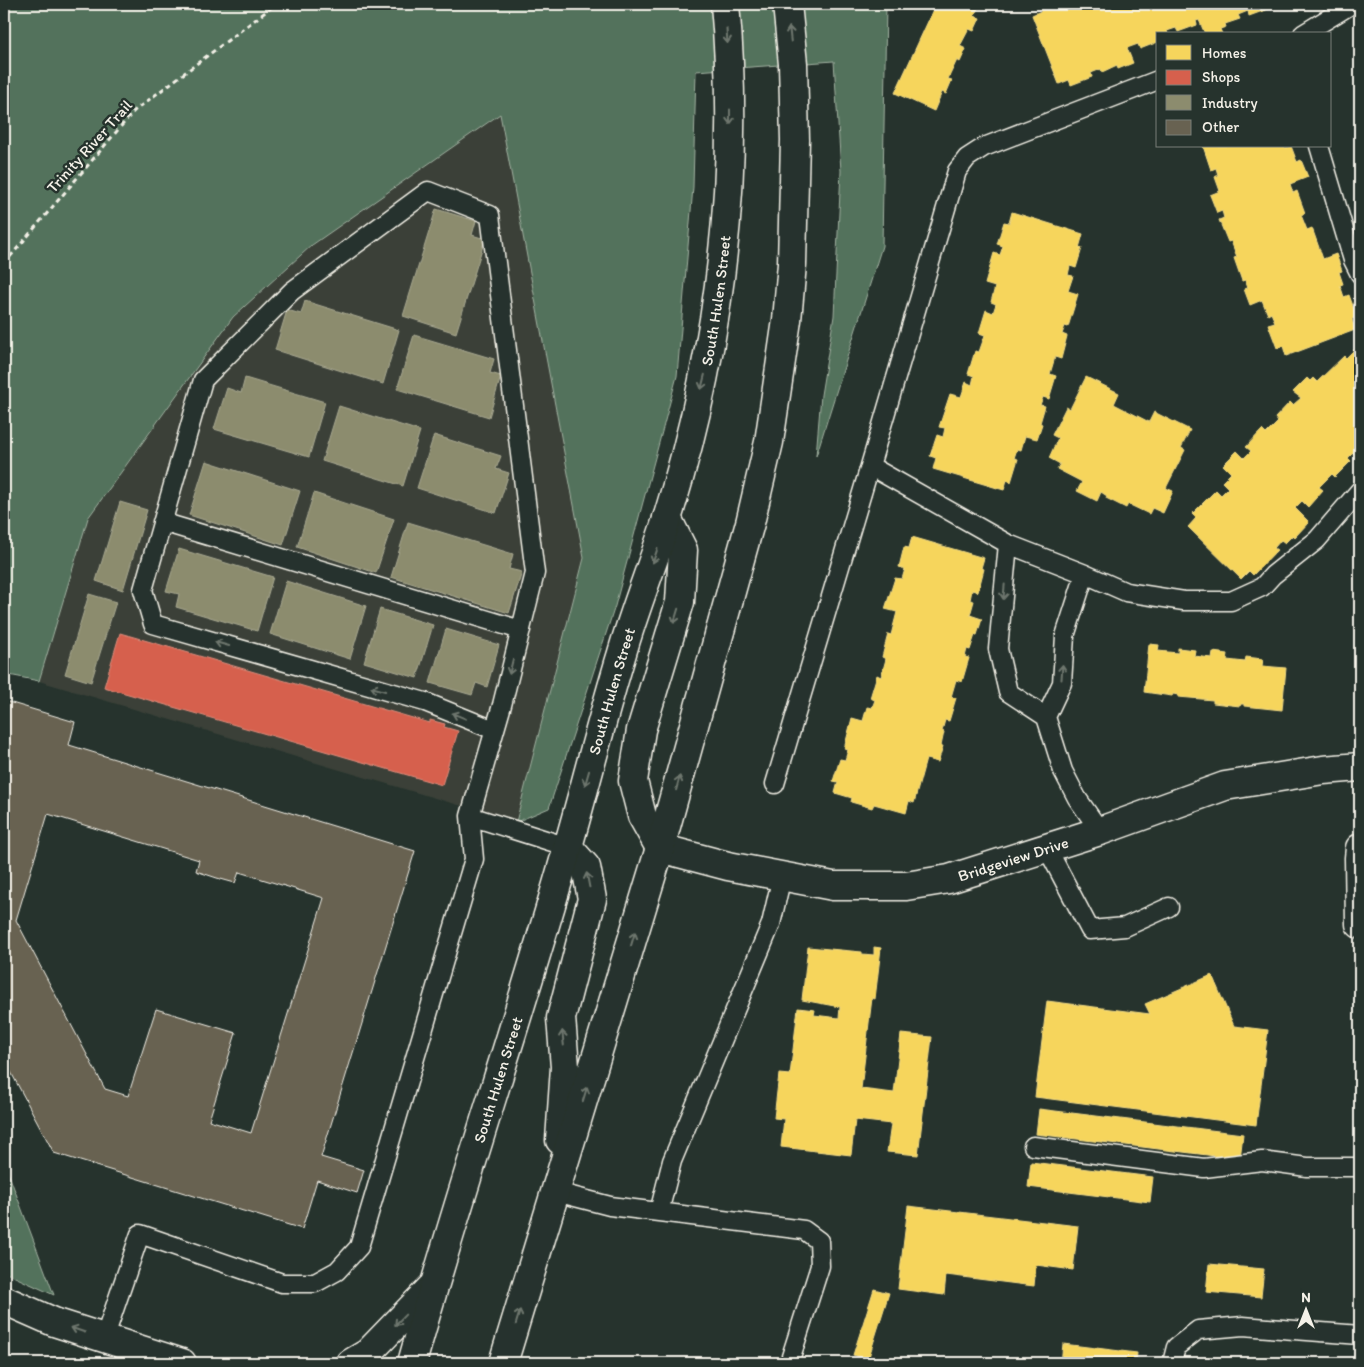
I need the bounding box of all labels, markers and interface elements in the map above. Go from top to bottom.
one-way arrow [785,26,795,42]
one-way arrow [723,28,732,44]
legend [1156,32,1332,148]
text: Homes [1202,44,1247,62]
text: Shops [1202,68,1241,86]
text: Industry [1202,94,1258,112]
street label: Trinity River Trail [43,96,136,197]
one-way arrow [725,108,735,124]
text: Other [1202,118,1239,136]
street label: South Hulen Street [697,235,734,367]
one-way arrow [698,374,707,390]
one-way arrow [650,547,659,563]
one-way arrow [999,584,1008,600]
one-way arrow [671,607,681,623]
street label: South Hulen Street [585,625,639,757]
one-way arrow [214,639,230,648]
one-way arrow [506,659,515,675]
one-way arrow [1058,664,1067,680]
one-way arrow [370,683,386,693]
one-way arrow [452,711,467,720]
one-way arrow [581,769,591,785]
one-way arrow [673,775,683,791]
street label: Bridgeview Drive [955,833,1071,886]
one-way arrow [583,873,593,889]
one-way arrow [628,931,638,947]
street label: South Hulen Street [469,1014,527,1145]
one-way arrow [558,1031,568,1047]
one-way arrow [581,1087,591,1103]
north arrow [1282,1284,1332,1334]
text: N [1301,1289,1311,1306]
one-way arrow [513,1309,523,1325]
one-way arrow [394,1314,406,1327]
one-way arrow [71,1325,87,1335]

